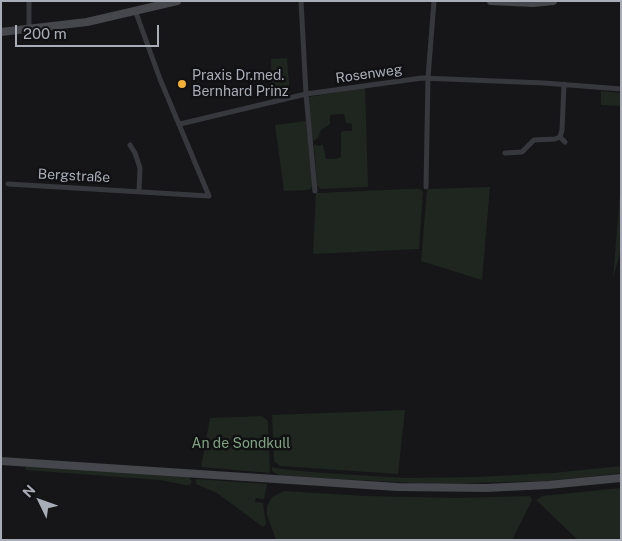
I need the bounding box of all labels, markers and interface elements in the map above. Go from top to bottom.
scale bar [18,15,161,47]
text: 200 m [23,25,67,42]
street label: Rosenweg [334,61,404,87]
place label: Praxis Dr.med. Bernhard Prinz [192,68,289,100]
marker: Praxis Dr.med. Bernhard Prinz [176,78,188,90]
street label: Bergstraße [37,166,111,186]
park label: An de Sondkull [191,436,291,452]
north arrow [15,476,65,526]
text: N [19,482,38,500]

